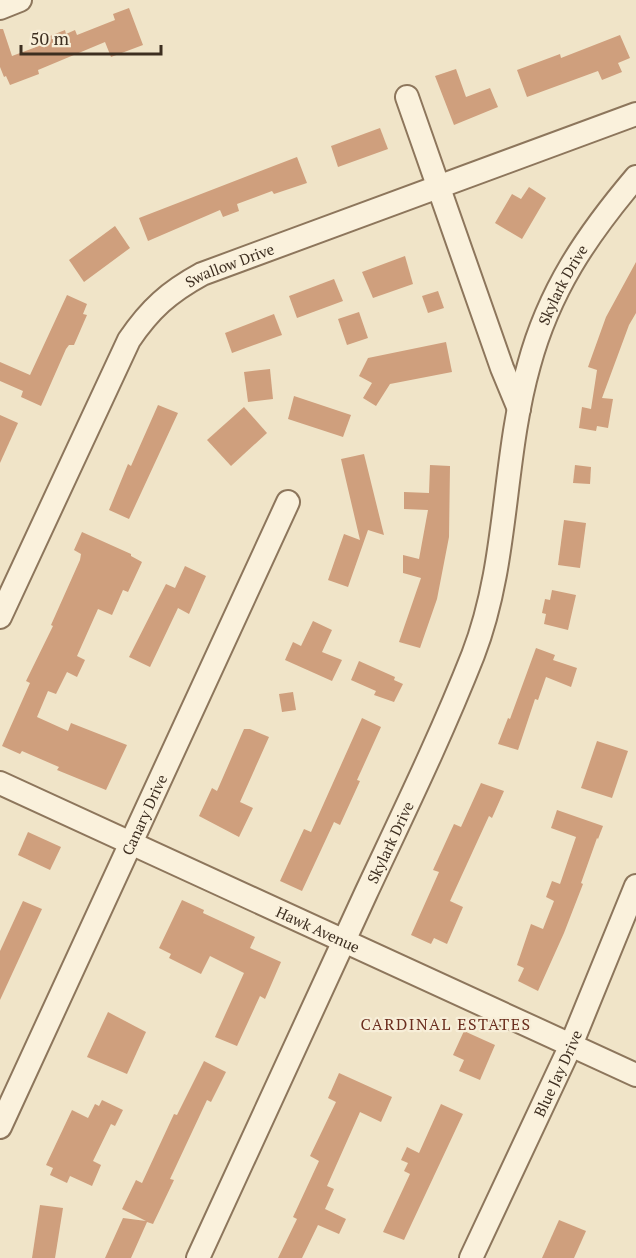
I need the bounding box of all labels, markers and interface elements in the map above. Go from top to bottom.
scale bar [21,18,160,56]
text: 50 m [30,26,70,50]
street label: Swallow Drive [181,238,277,292]
street label: Skylark Drive [533,241,592,328]
street label: Canary Drive [117,771,171,858]
street label: Skylark Drive [362,798,418,886]
street label: Hawk Avenue [273,901,363,957]
district label: CARDINAL ESTATES [360,1013,532,1035]
street label: Blue Jay Drive [529,1027,586,1120]

